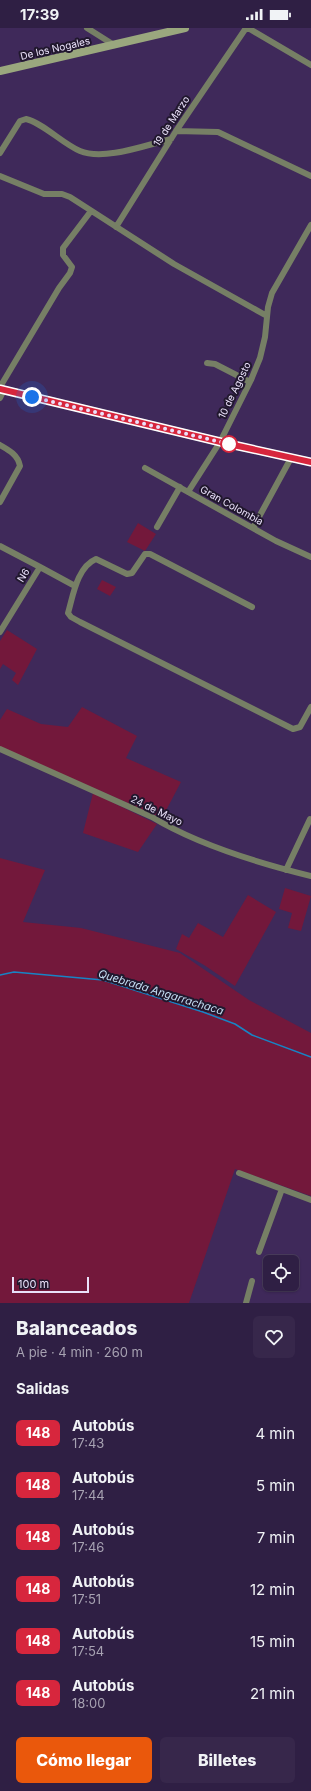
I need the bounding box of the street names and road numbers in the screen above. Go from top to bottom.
street label: De los Nogales [19,34,91,62]
street label: 19 de Marzo [150,94,192,148]
street label: 10 de Agosto [215,360,253,420]
street label: Gran Colombia [198,483,266,527]
street label: N6 [14,566,32,584]
street label: 24 de Mayo [129,792,185,828]

